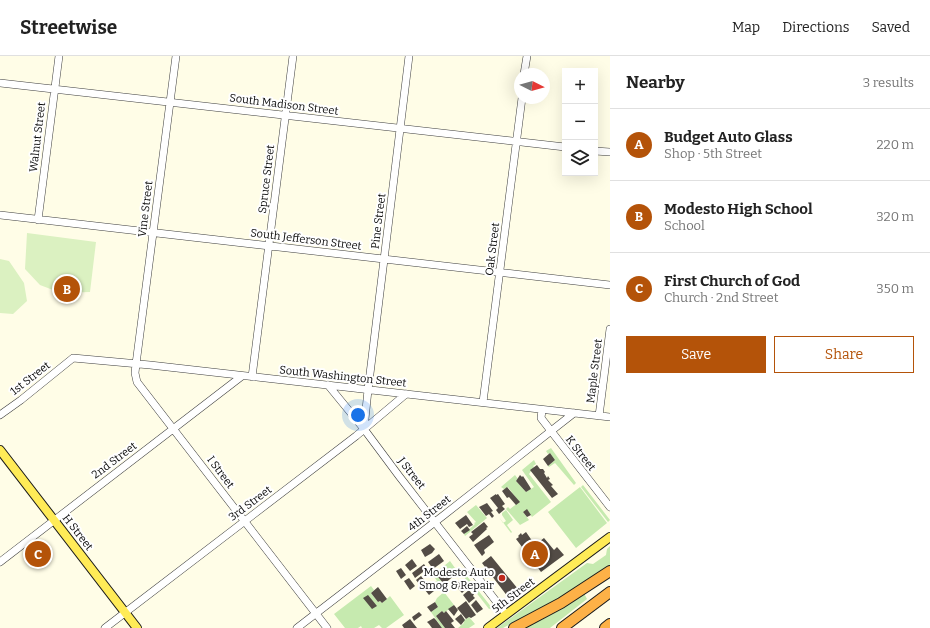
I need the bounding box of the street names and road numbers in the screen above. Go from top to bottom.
street label: South Madison Street [229,91,339,118]
street label: Walnut Street [27,101,48,173]
street label: Spruce Street [256,144,277,214]
street label: Vine Street [136,180,155,238]
street label: Pine Street [369,192,388,250]
street label: Oak Street [483,222,502,276]
street label: South Jefferson Street [250,226,362,253]
street label: Maple Street [584,338,605,404]
street label: 1st Street [8,359,53,398]
street label: South Washington Street [279,363,407,390]
street label: K Street [563,433,598,473]
street label: 2nd Street [89,439,139,481]
street label: I Street [204,454,237,491]
street label: J Street [395,454,428,492]
street label: 3rd Street [226,483,274,524]
street label: 4th Street [405,493,453,534]
street label: H Street [60,512,96,553]
street label: 5th Street [489,575,537,616]

